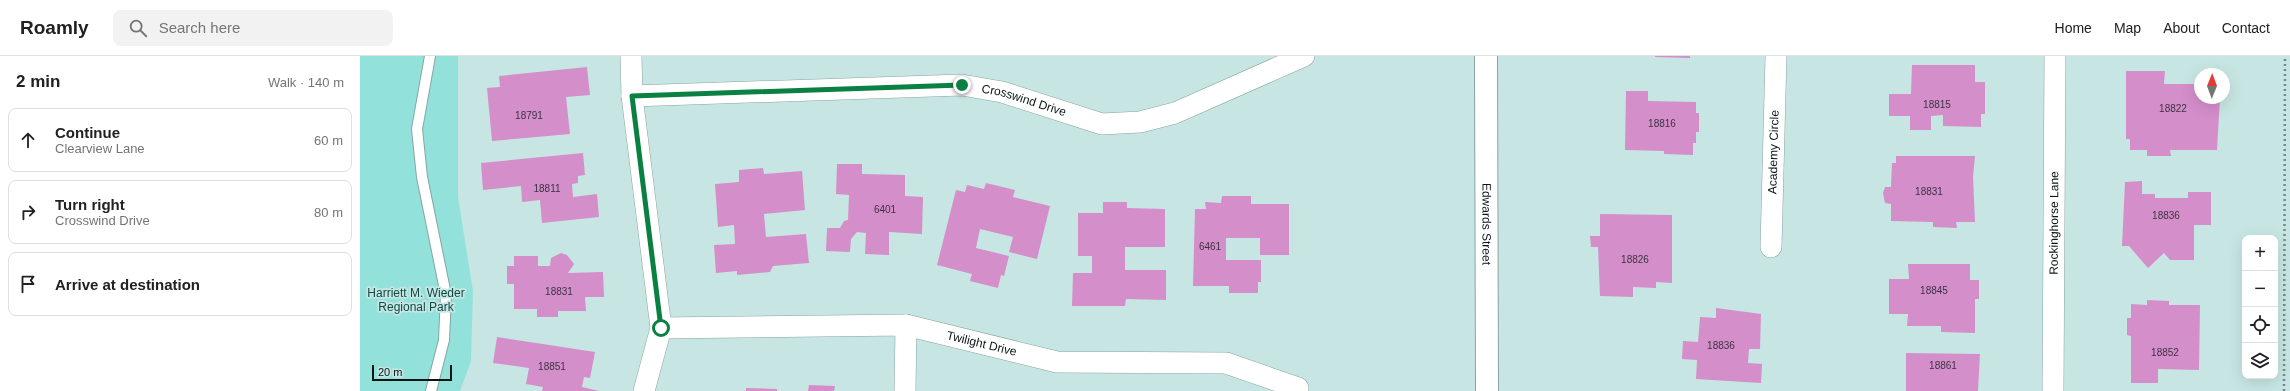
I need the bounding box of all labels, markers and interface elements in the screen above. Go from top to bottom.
search box [113,10,393,46]
text: Roamly [20,17,89,38]
icon: search [127,17,149,39]
text: Search here [159,19,240,36]
text: Home [2055,20,2092,36]
text: Map [2114,20,2141,36]
text: About [2163,20,2200,36]
text: Contact [2222,20,2270,36]
north arrow [2194,68,2230,104]
text: 2 min [16,72,60,91]
text: Walk · 140 m [268,75,344,90]
route end [953,76,971,94]
street label: Crosswind Drive [981,82,1068,119]
house number: 18815 [1923,99,1951,110]
house number: 18822 [2159,103,2187,114]
street label: Academy Circle [1765,109,1782,194]
house number: 18791 [515,110,543,121]
house number: 18816 [1648,118,1676,129]
text: Continue [55,124,120,141]
icon: ahead [17,129,39,151]
text: 60 m [314,133,343,148]
text: Clearview Lane [55,141,145,156]
street label: Rockinghorse Lane [2047,171,2061,275]
house number: 18811 [533,183,561,194]
street label: Edwards Street [1479,183,1494,266]
house number: 18831 [1915,186,1943,197]
text: Turn right [55,196,125,213]
icon: right [17,201,39,223]
house number: 6401 [874,204,897,215]
text: 80 m [314,205,343,220]
house number: 18836 [2152,210,2180,221]
text: Crosswind Drive [55,213,150,228]
map controls [2242,235,2278,379]
button: + [2242,235,2278,271]
house number: 6461 [1199,241,1222,252]
house number: 18826 [1621,254,1649,265]
button: − [2242,271,2278,307]
icon: arrive [17,273,39,295]
text: Arrive at destination [55,276,200,293]
house number: 18845 [1920,285,1948,296]
park label: Harriett M. Wieder Regional Park [367,286,465,314]
house number: 18831 [545,286,573,297]
button: locate [2242,307,2278,343]
route start [652,319,670,337]
street label: Twilight Drive [945,328,1018,359]
house number: 18836 [1707,340,1735,351]
button: layers [2242,343,2278,379]
house number: 18852 [2151,347,2179,358]
house number: 18861 [1929,360,1957,371]
house number: 18851 [538,361,566,372]
scale bar [372,363,452,382]
text: 20 m [378,366,402,378]

